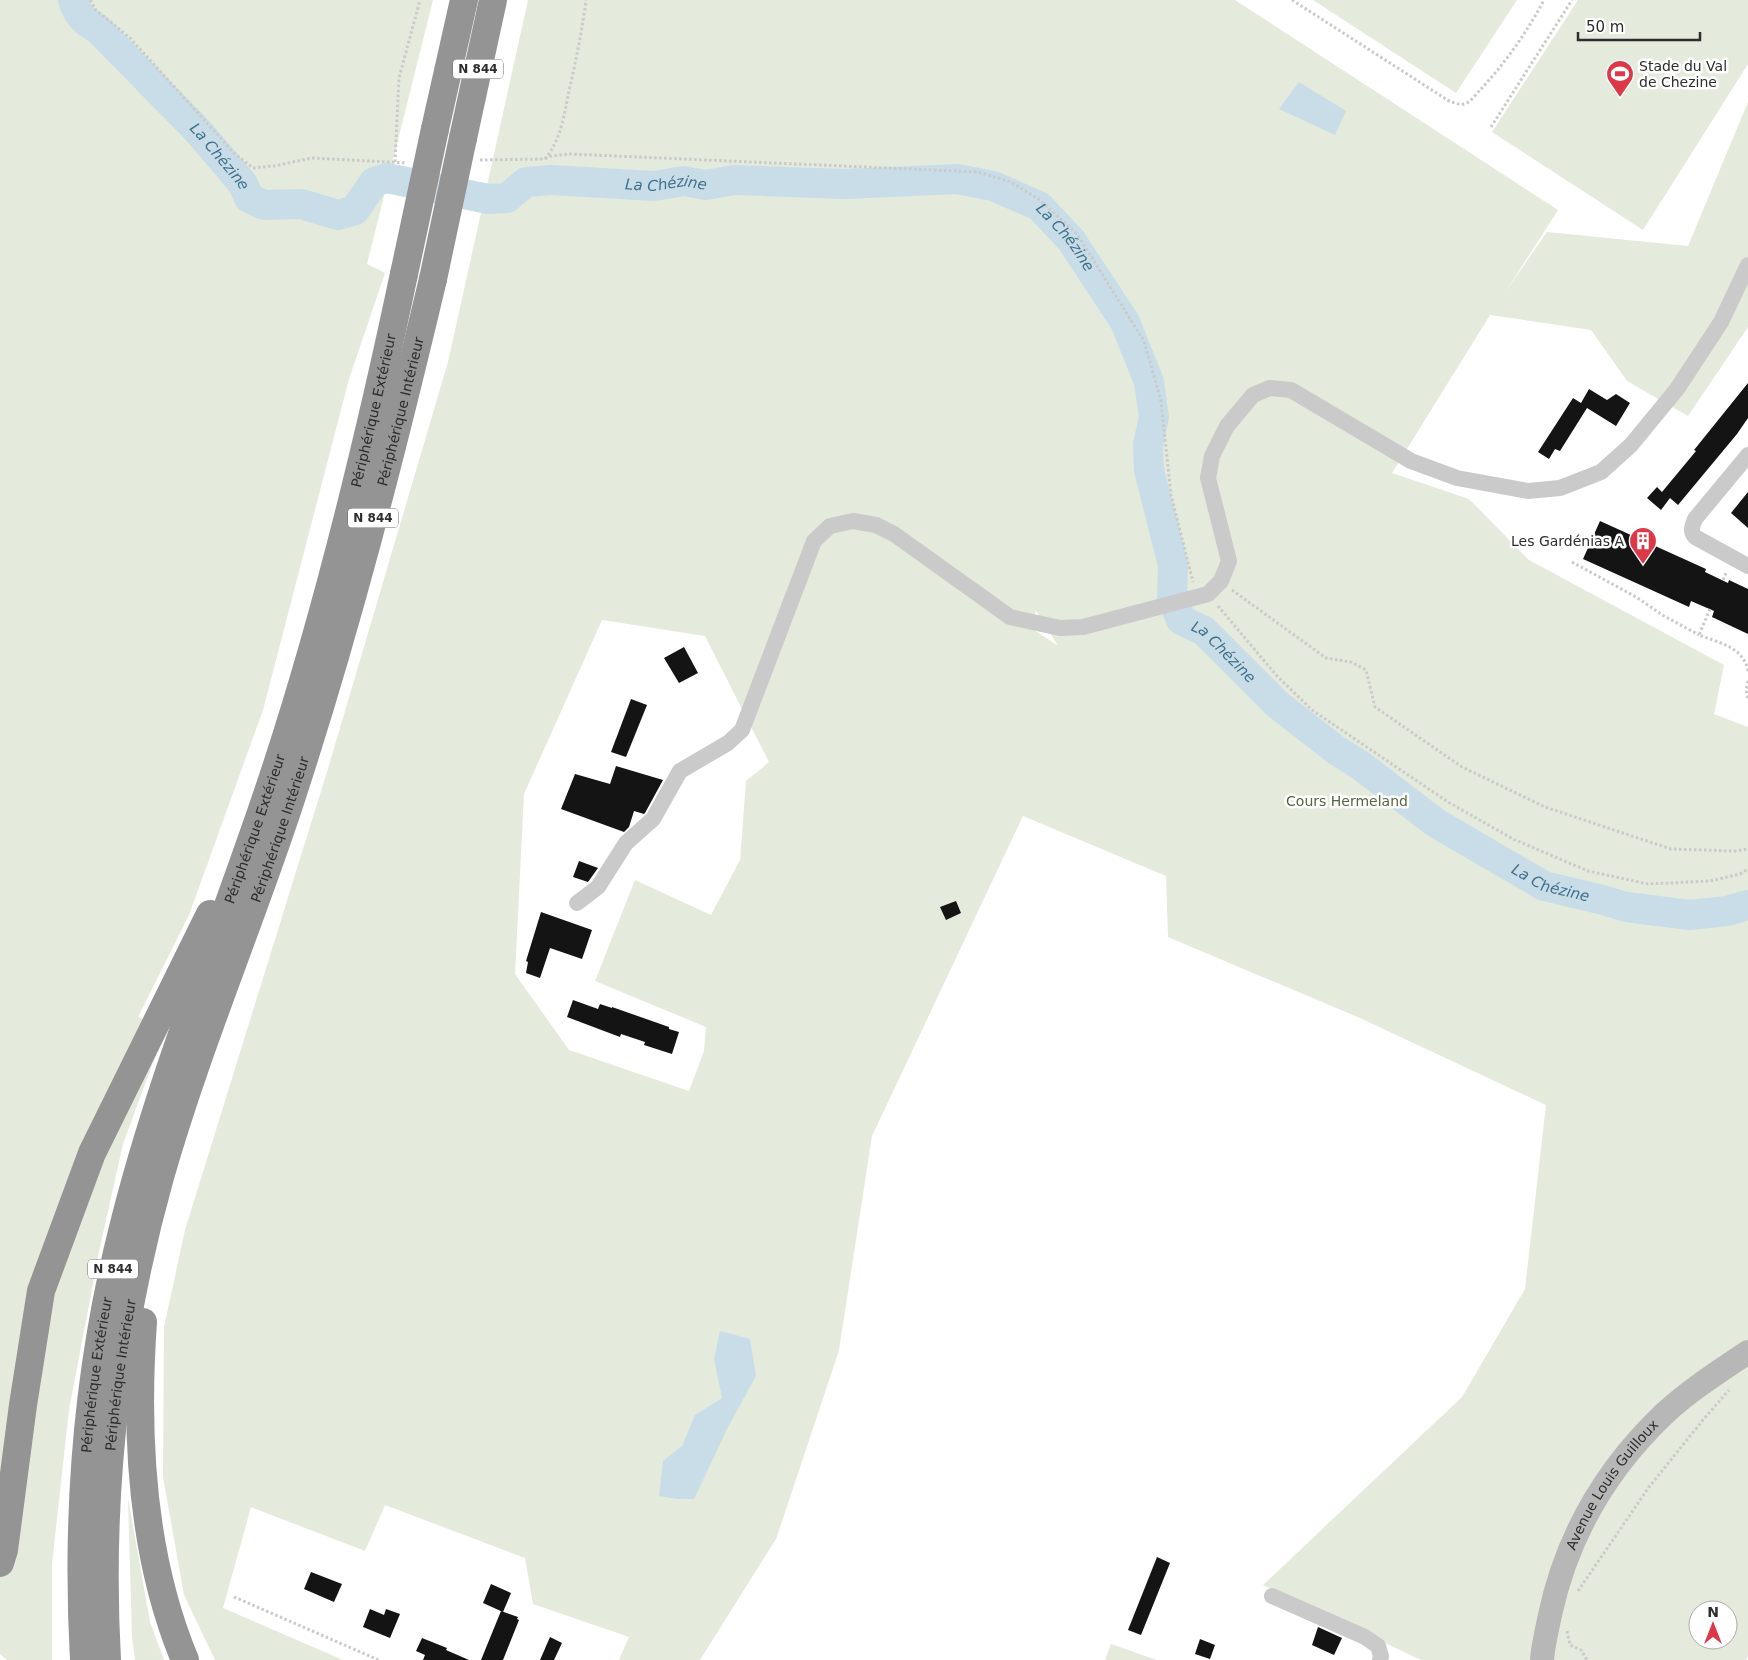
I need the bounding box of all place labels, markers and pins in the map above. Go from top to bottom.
place label: Stade du Val de Chezine [1639,58,1727,90]
sports icon: Stade du Val de Chezine [1605,59,1635,98]
building icon: Les Gardénias A [1628,526,1658,565]
place label: Les Gardénias A [1511,533,1624,549]

